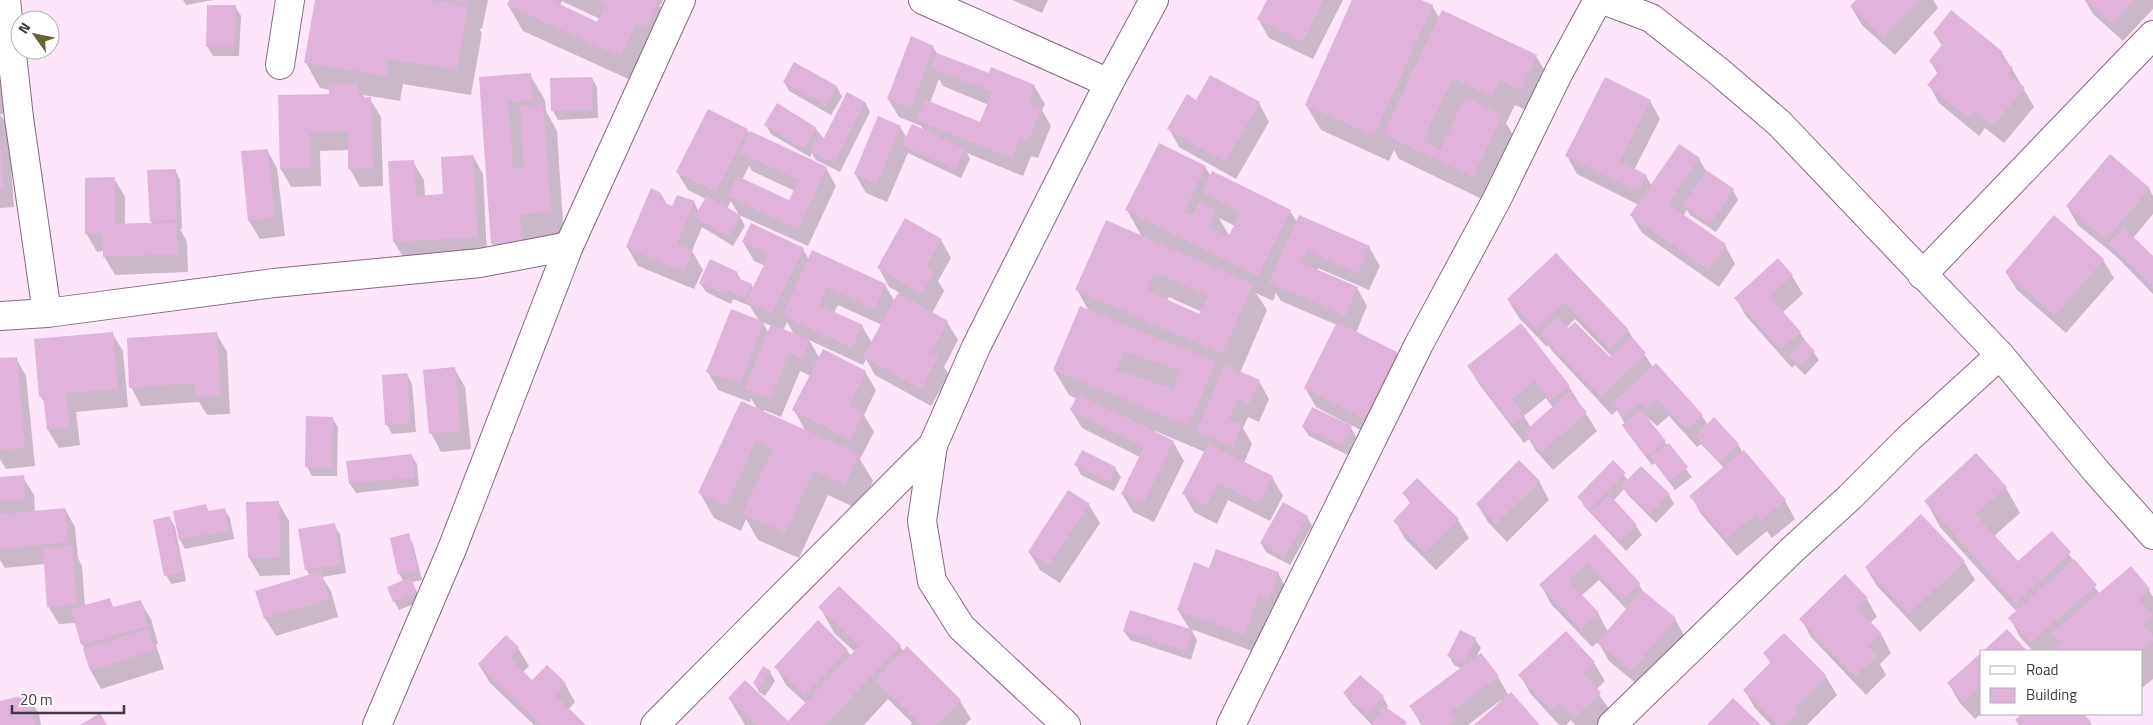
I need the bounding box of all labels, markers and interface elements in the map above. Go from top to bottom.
north arrow [10,10,60,60]
text: N [12,18,35,37]
legend [1980,650,2143,715]
text: Road [2026,658,2058,681]
scale bar [12,682,125,714]
text: Building [2026,683,2077,706]
text: 20 m [20,688,53,711]

